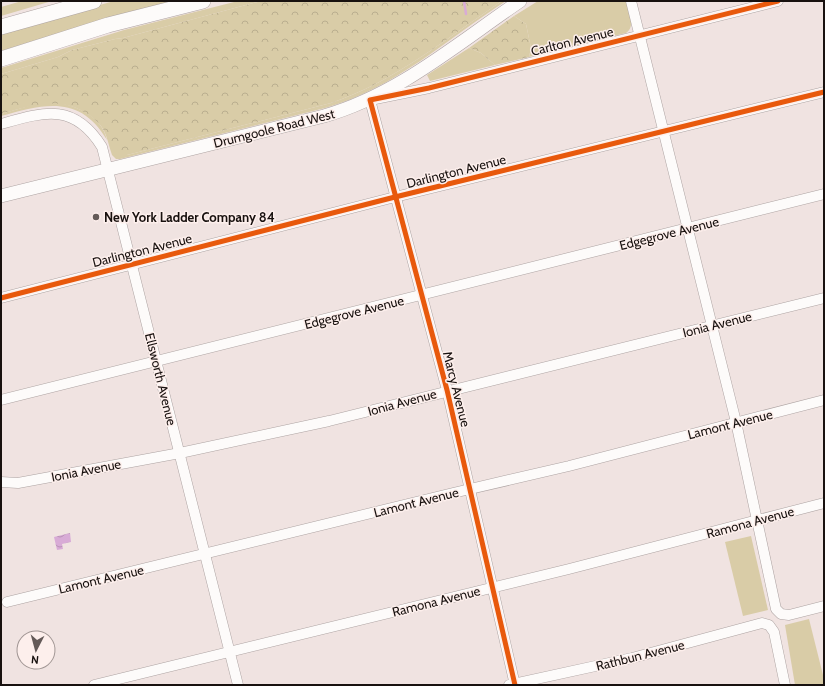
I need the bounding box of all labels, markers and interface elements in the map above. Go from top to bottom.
street label: Carlton Avenue [529,23,615,59]
street label: Drumgoole Road West [212,105,337,151]
street label: Darlington Avenue [405,151,508,191]
place label: New York Ladder Company 84 [104,209,275,225]
marker: New York Ladder Company 84 [91,212,101,222]
street label: Edgegrove Avenue [618,213,721,253]
street label: Darlington Avenue [91,230,194,270]
street label: Edgegrove Avenue [303,292,406,332]
street label: Ionia Avenue [681,308,754,340]
street label: Ellsworth Avenue [142,331,180,427]
street label: Marcy Avenue [440,350,474,429]
street label: Ionia Avenue [366,385,439,419]
street label: Lamont Avenue [686,406,774,442]
street label: Ionia Avenue [50,455,123,485]
street label: Lamont Avenue [372,484,460,520]
street label: Ramona Avenue [704,503,796,541]
street label: Lamont Avenue [57,561,146,597]
street label: Ramona Avenue [390,582,482,620]
north arrow [16,630,56,670]
street label: Rathbun Avenue [594,636,686,674]
text: N [30,653,40,667]

